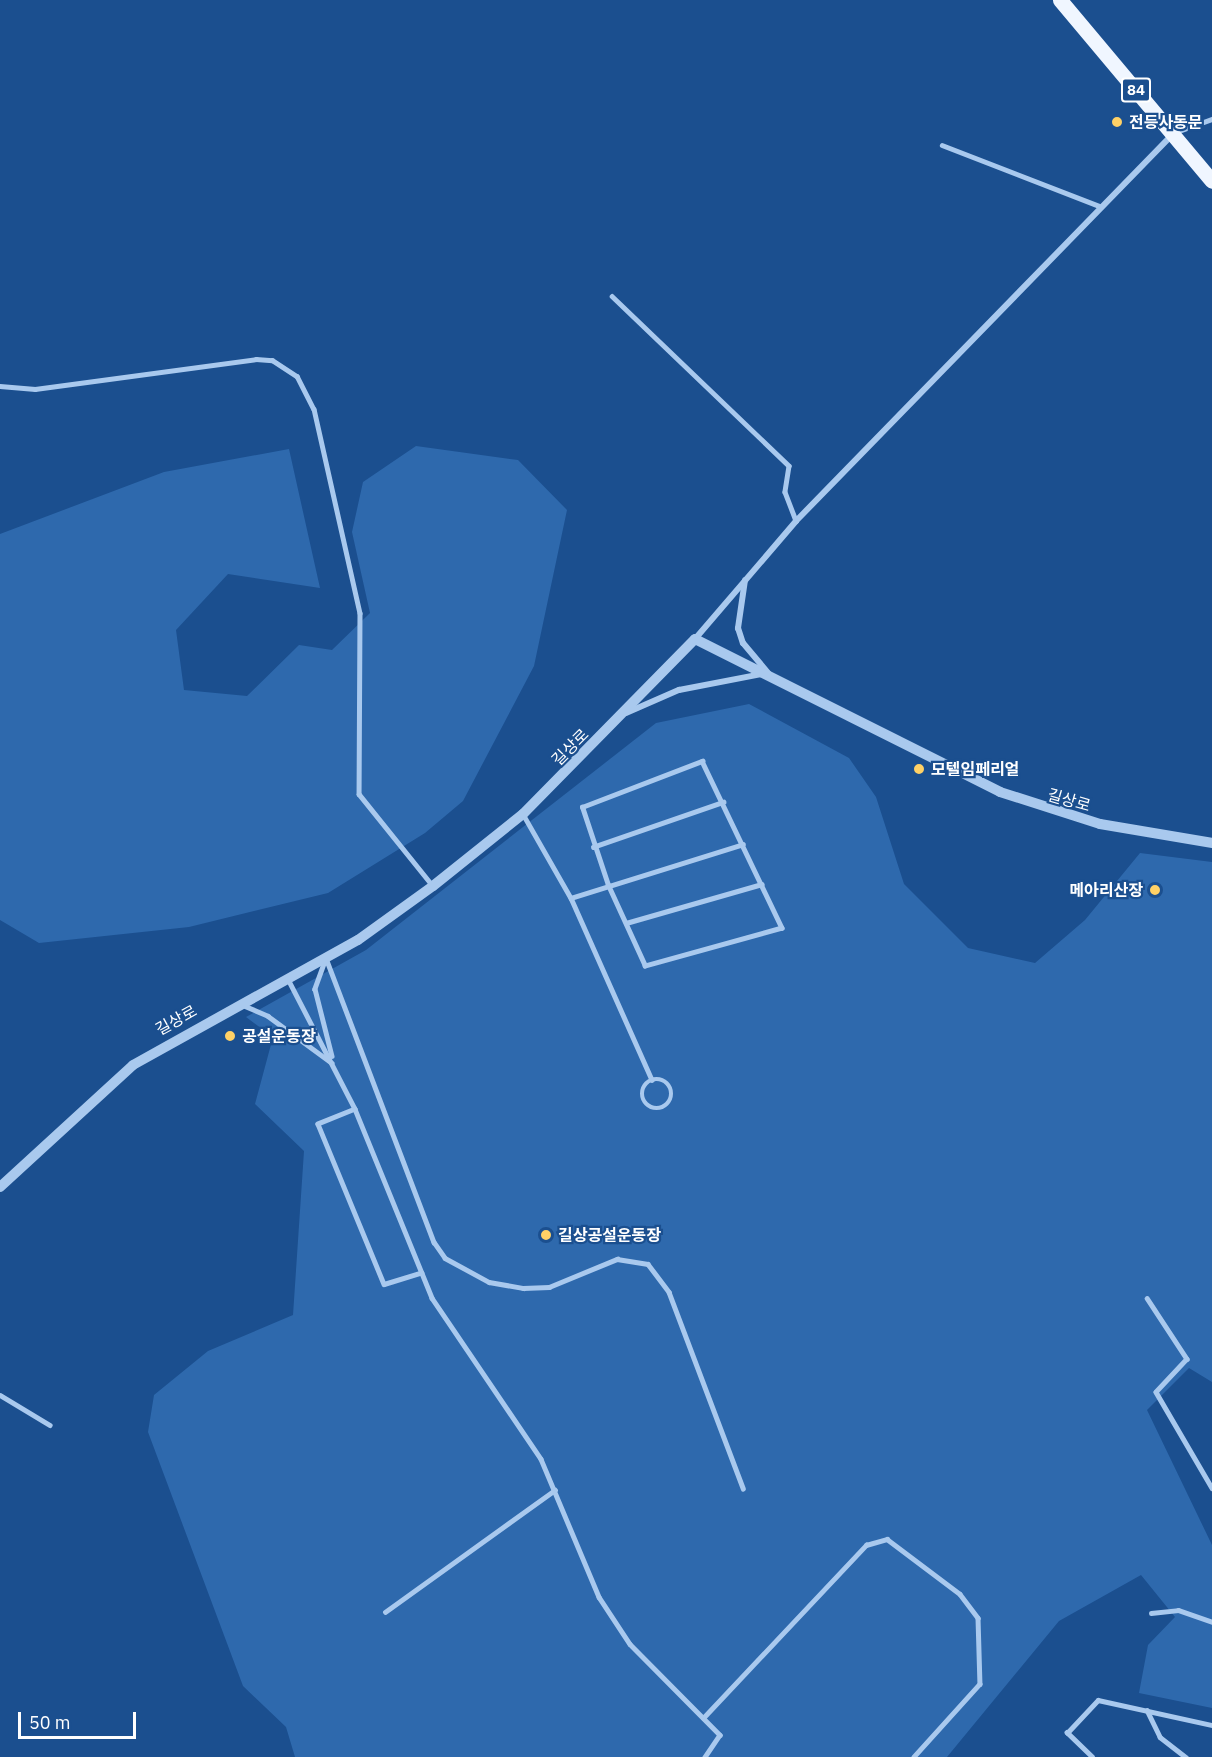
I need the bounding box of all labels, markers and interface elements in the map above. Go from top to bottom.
road number: 84 [1121,78,1151,102]
place label: 전등사동문 [1129,112,1203,132]
marker: 전등사동문 [1110,115,1124,129]
street label: 길상로 [548,725,592,769]
place label: 모텔임페리얼 [931,759,1019,779]
marker: 모텔임페리얼 [912,762,926,776]
street label: 길상로 [1045,785,1093,815]
place label: 메아리산장 [1069,880,1143,900]
marker: 메아리산장 [1148,883,1162,897]
street label: 길상로 [152,1001,200,1039]
place label: 공설운동장 [242,1026,316,1046]
marker: 공설운동장 [223,1029,237,1043]
place label: 길상공설운동장 [558,1225,661,1245]
marker: 길상공설운동장 [539,1228,553,1242]
scale bar [21,1700,140,1738]
text: 50 m [29,1711,71,1734]

